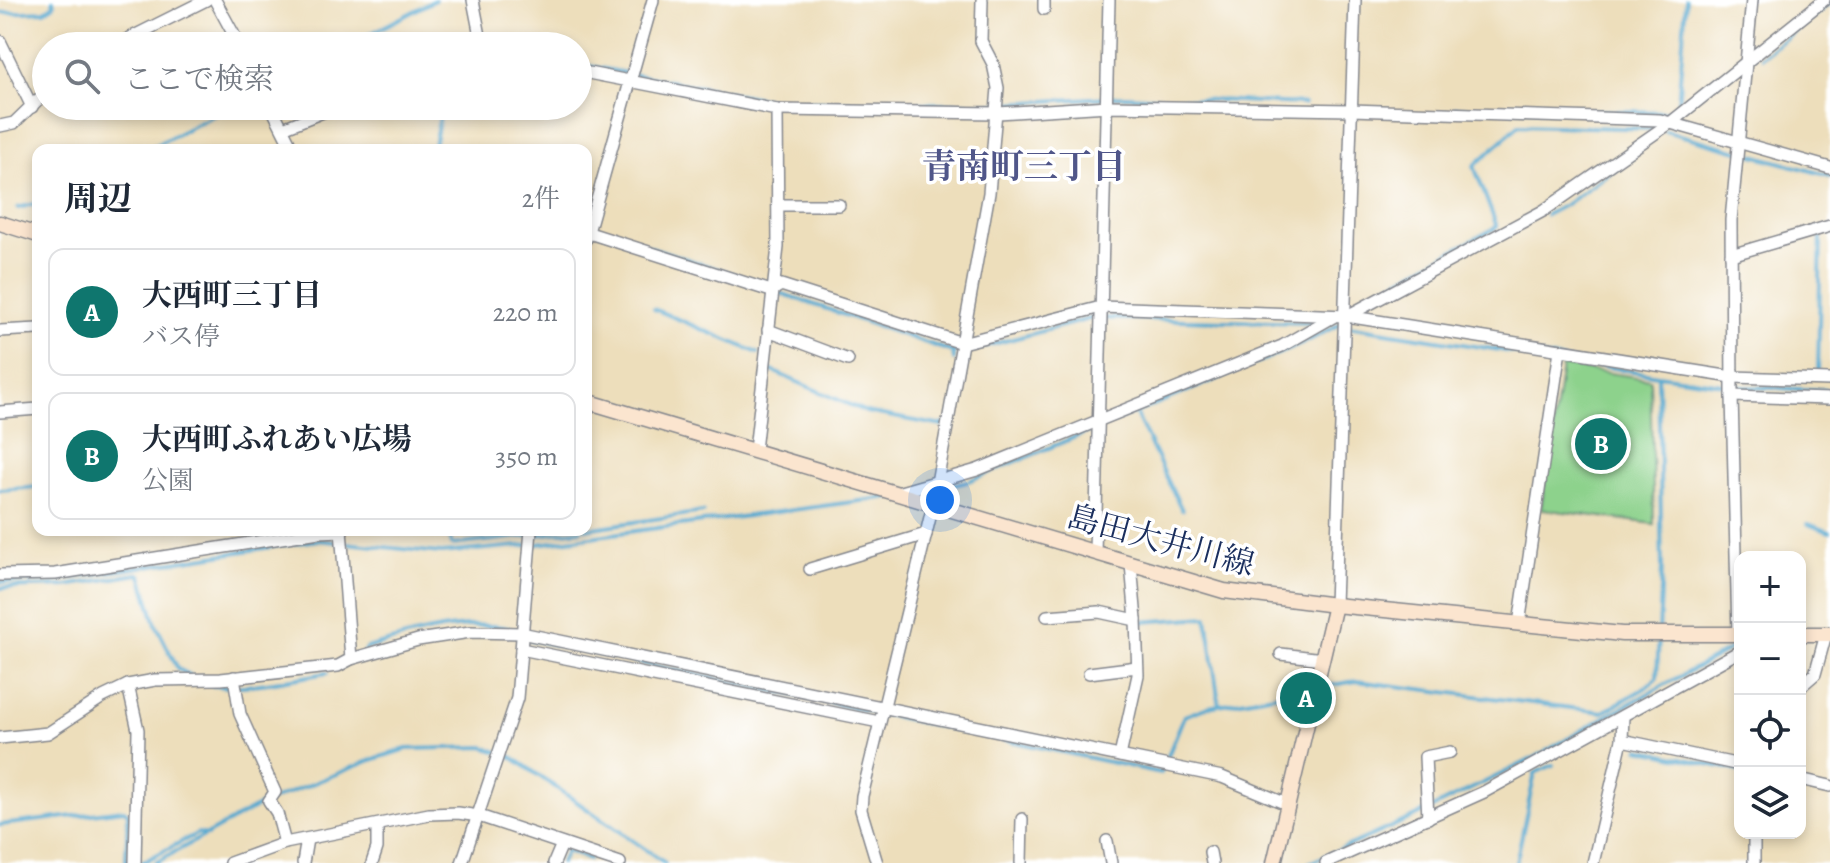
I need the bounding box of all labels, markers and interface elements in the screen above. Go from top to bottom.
search box [32,32,592,120]
icon: search [60,54,104,98]
text: ここで検索 [124,59,274,99]
district label: 青南町三丁目 [922,143,1126,190]
text: 周辺 [64,175,132,222]
text: 2件 [522,181,560,216]
text: 大西町三丁目 [142,275,322,315]
text: A [84,295,100,330]
text: 220 m [493,295,558,330]
text: バス停 [142,319,220,354]
pin: B [1575,414,1627,474]
text: 大西町ふれあい広場 [142,419,412,459]
text: B [84,439,100,474]
text: 350 m [495,439,558,474]
text: 公園 [142,463,194,498]
your location [920,480,960,520]
street label: 島田大井川線 [1063,494,1259,586]
map controls [1734,551,1806,839]
button: + [1734,551,1806,623]
button: − [1734,623,1806,695]
pin: A [1280,668,1332,728]
button: locate [1734,695,1806,767]
button: layers [1734,767,1806,839]

